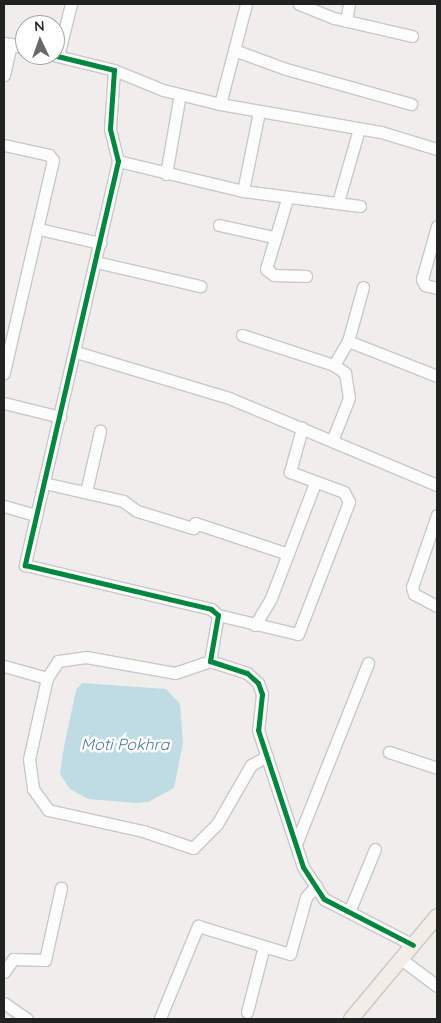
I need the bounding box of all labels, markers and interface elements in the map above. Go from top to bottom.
north arrow [15,15,65,65]
text: N [34,17,45,35]
water label: Moti Pokhra [81,734,169,754]

